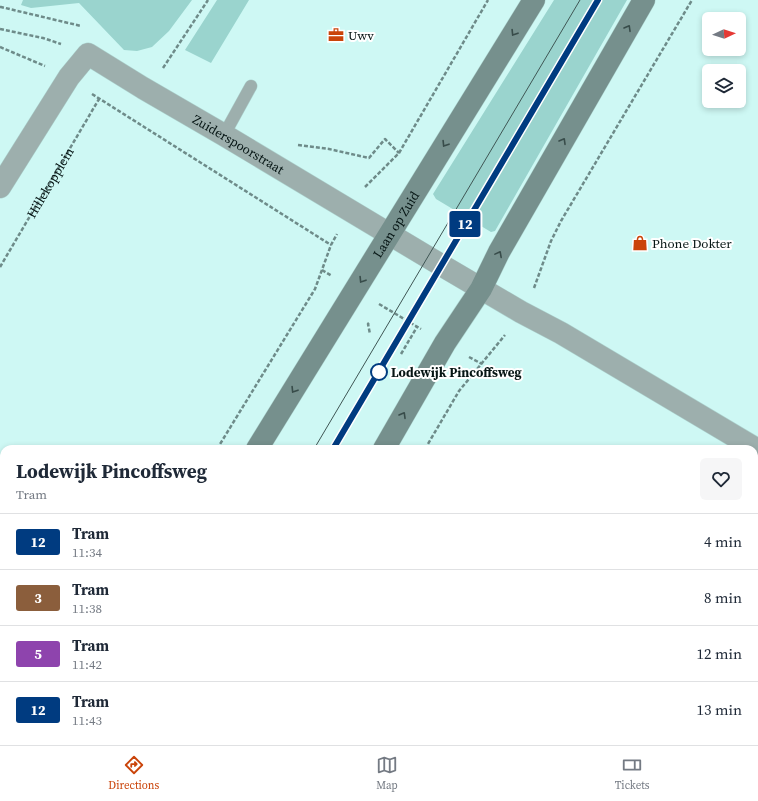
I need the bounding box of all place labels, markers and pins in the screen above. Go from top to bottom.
office icon: Uwv [327,26,345,44]
place label: Uwv [348,27,374,44]
shop icon: Phone Dokter [631,234,649,252]
place label: Phone Dokter [652,235,732,252]
marker: Lodewijk Pincoffsweg [370,363,388,381]
place label: Lodewijk Pincoffsweg [391,364,522,381]

